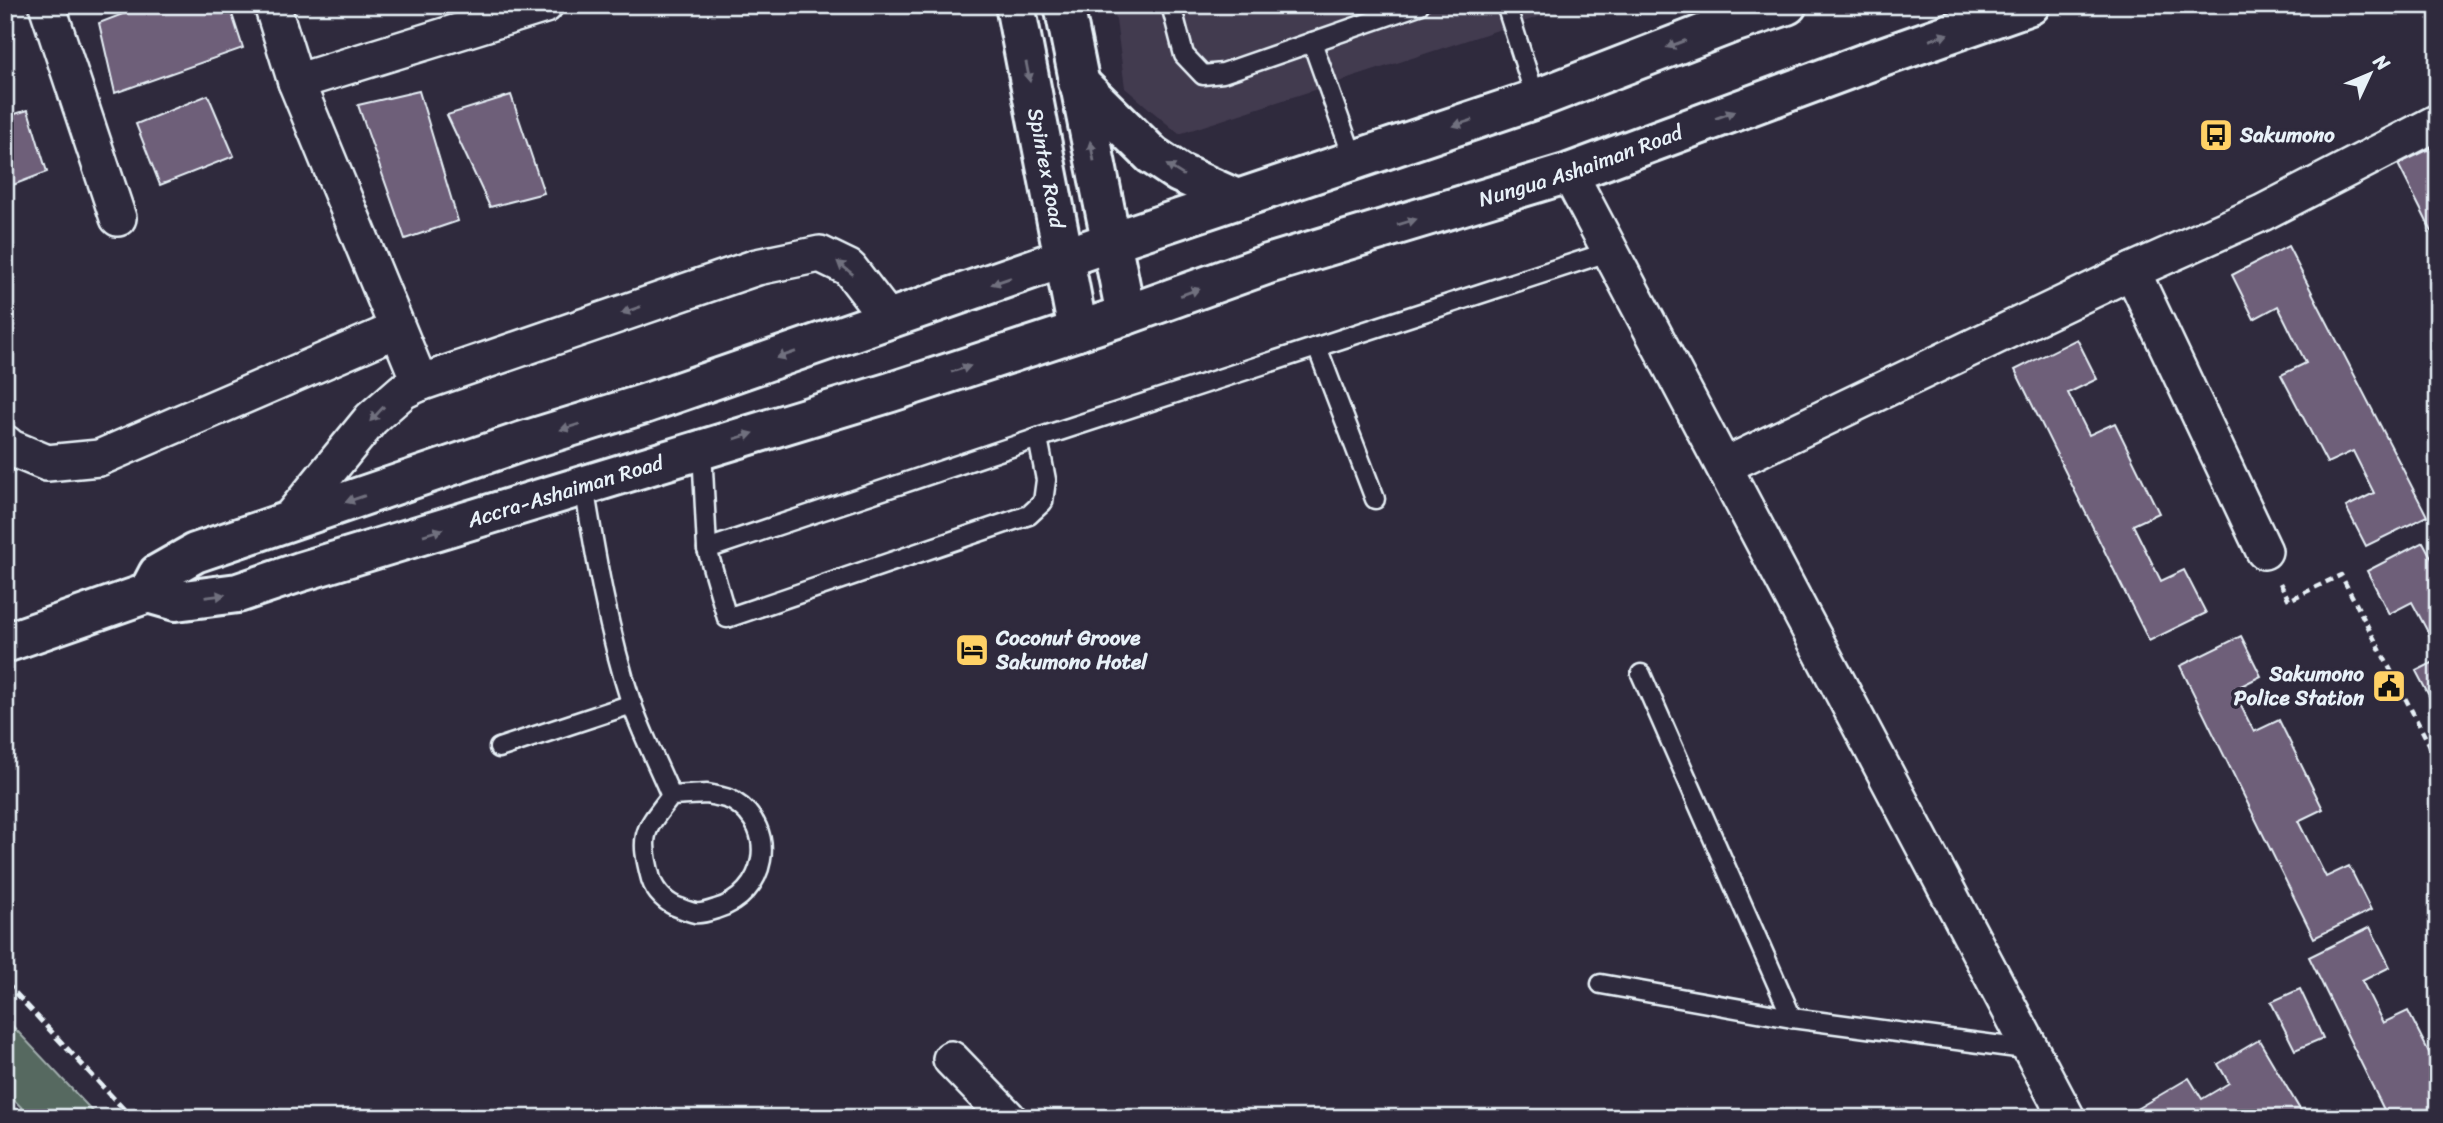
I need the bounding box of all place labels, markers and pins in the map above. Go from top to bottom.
bus stop icon: Sakumono [2197,116,2235,154]
place label: Sakumono [2239,116,2335,154]
place label: Coconut Groove Sakumono Hotel [995,619,1148,681]
hotel icon: Coconut Groove Sakumono Hotel [953,631,991,669]
place label: Sakumono Police Station [2234,655,2365,717]
public building icon: Sakumono Police Station [2370,667,2408,705]

